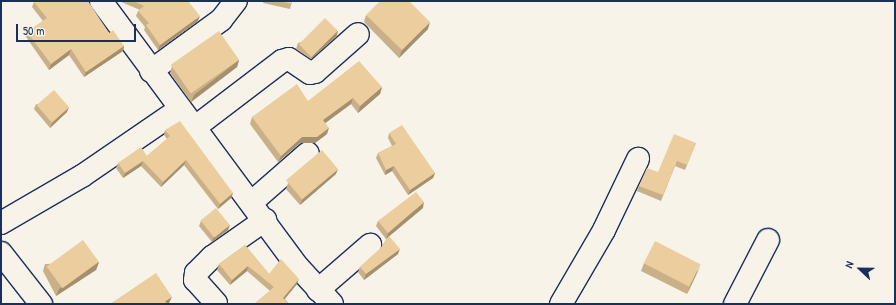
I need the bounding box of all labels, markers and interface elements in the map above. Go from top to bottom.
scale bar [18,16,138,42]
text: 50 m [23,22,44,39]
north arrow [840,249,880,289]
text: N [841,259,856,270]

